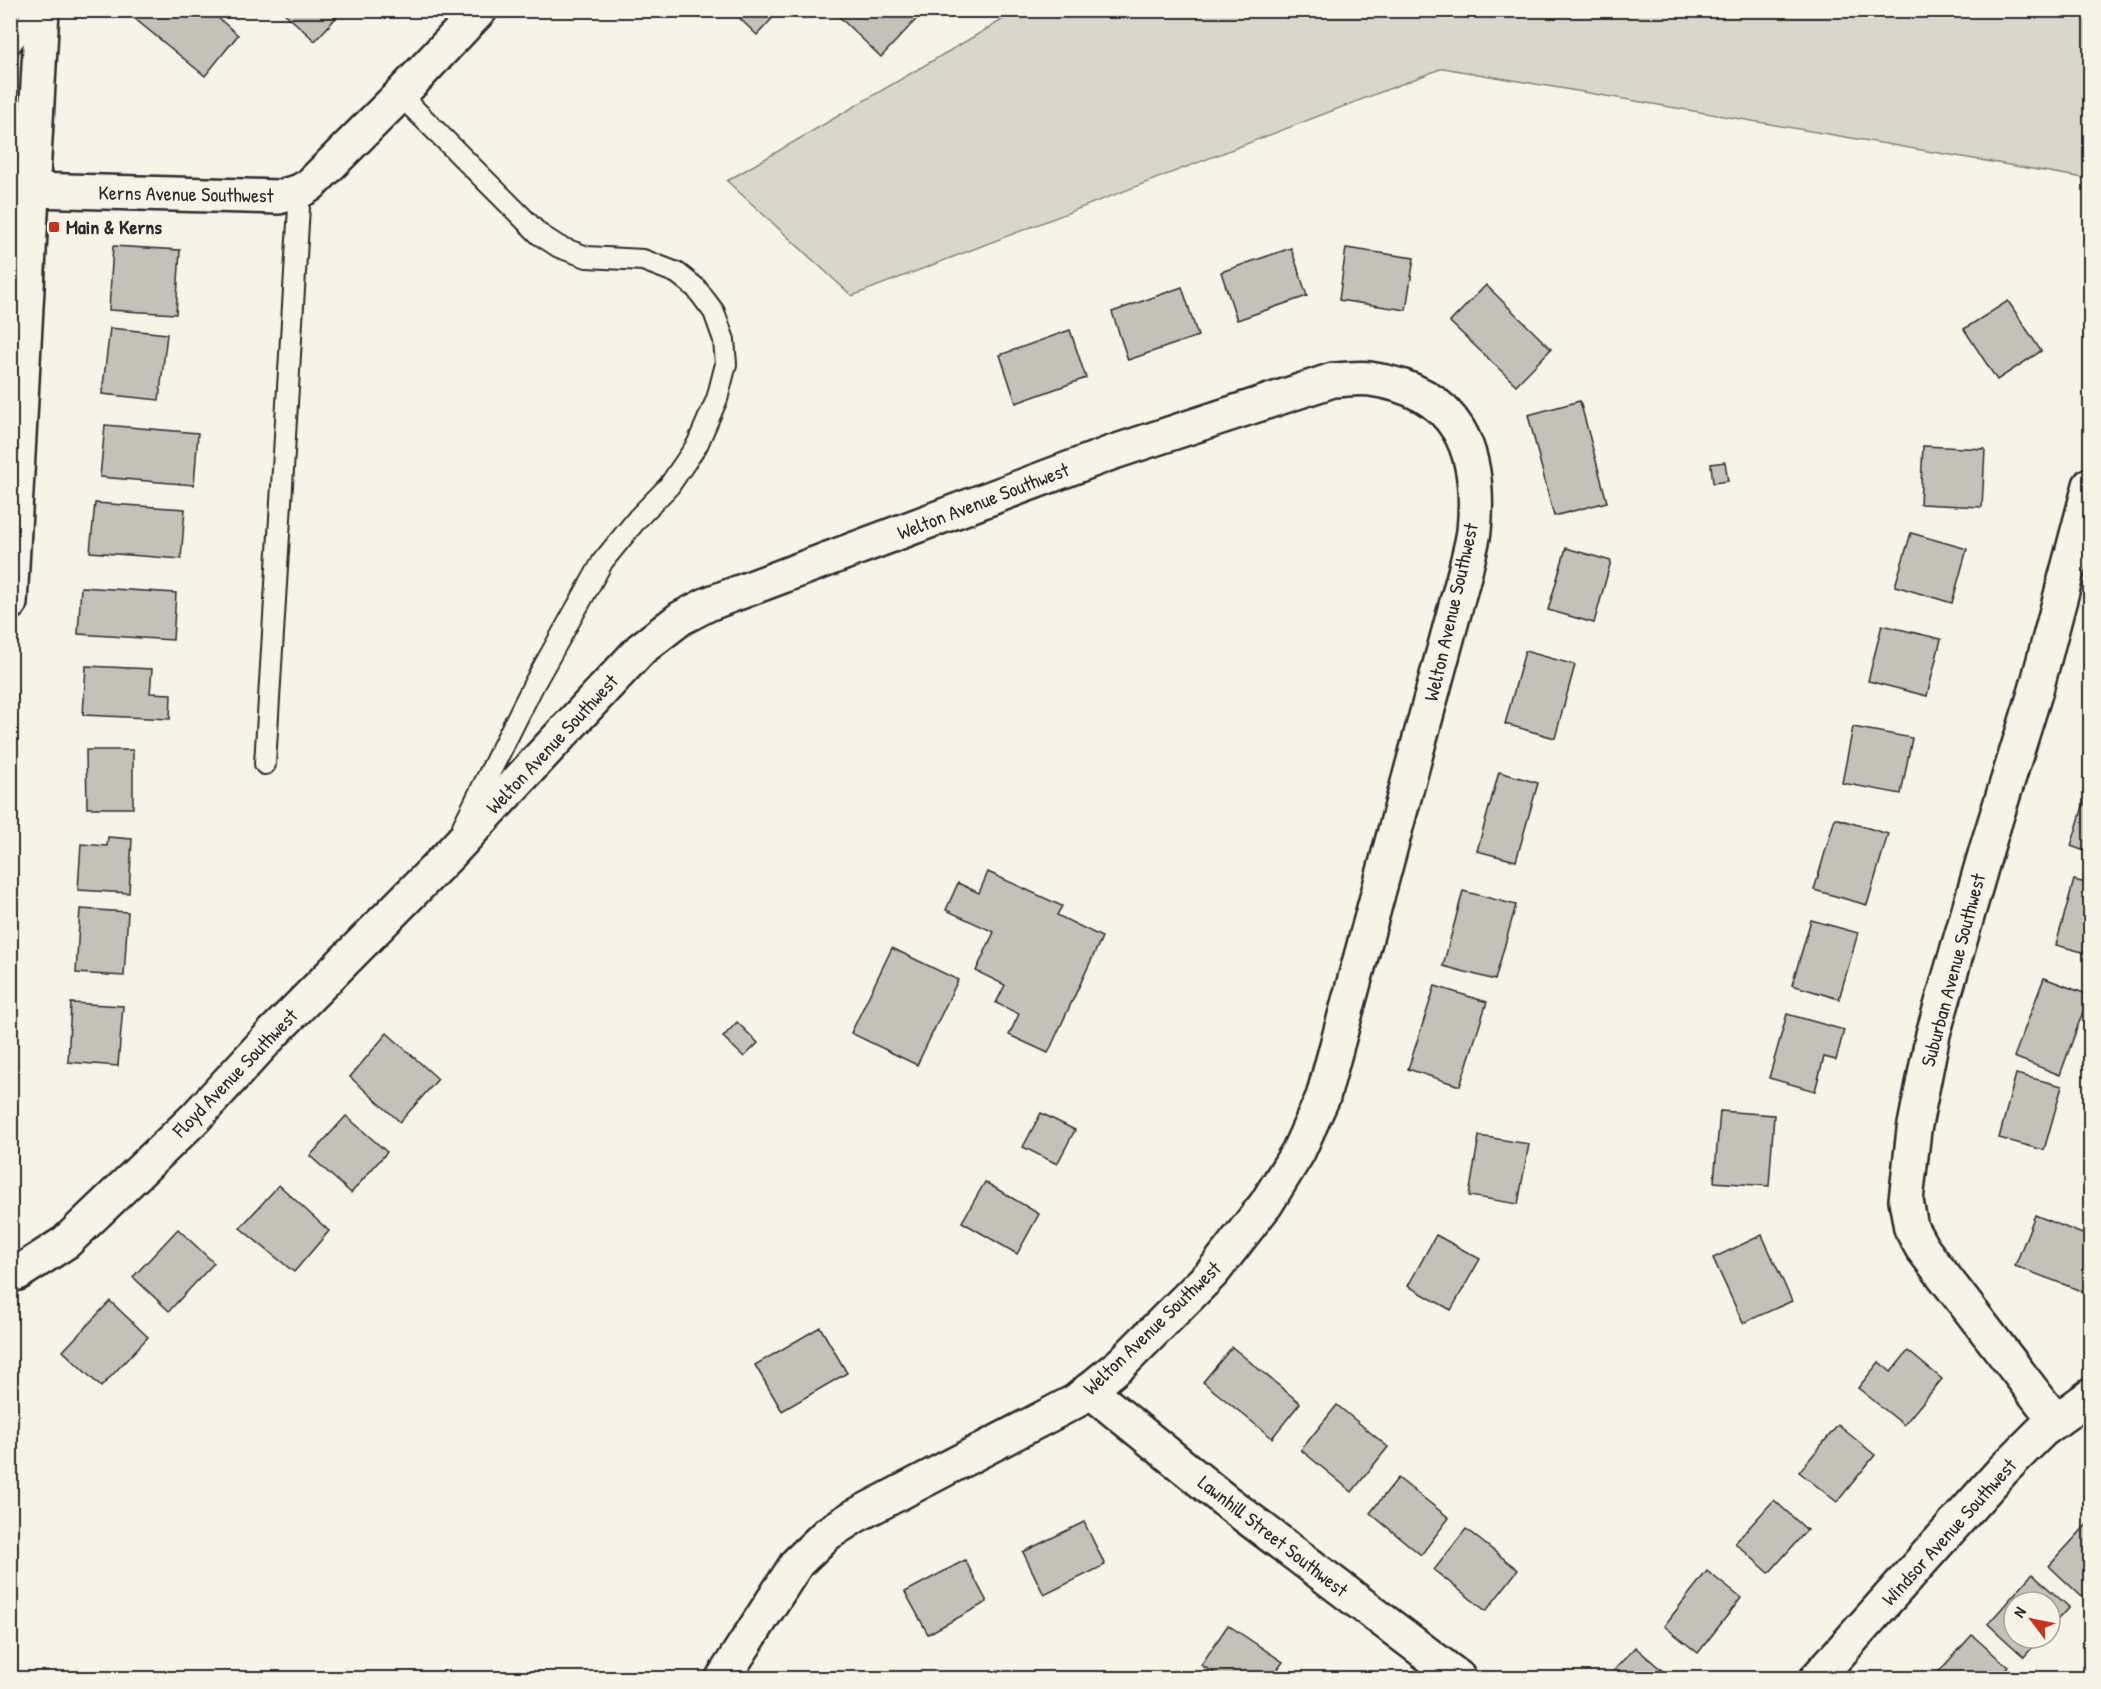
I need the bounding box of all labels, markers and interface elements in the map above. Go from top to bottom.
street label: Kerns Avenue Southwest [98,178,275,209]
place label: Main & Kerns [66,213,162,240]
marker: Main & Kerns [47,220,61,234]
street label: Welton Avenue Southwest [893,455,1074,546]
street label: Welton Avenue Southwest [1417,519,1484,704]
street label: Welton Avenue Southwest [480,667,624,819]
street label: Suburban Avenue Southwest [1914,869,1992,1069]
street label: Floyd Avenue Southwest [165,1002,304,1144]
street label: Welton Avenue Southwest [1077,1254,1227,1401]
street label: Windsor Avenue Southwest [1875,1451,2023,1611]
street label: Lawnhill Street Southwest [1193,1469,1355,1603]
north arrow [2002,1590,2062,1650]
text: N [2008,1602,2031,1621]

